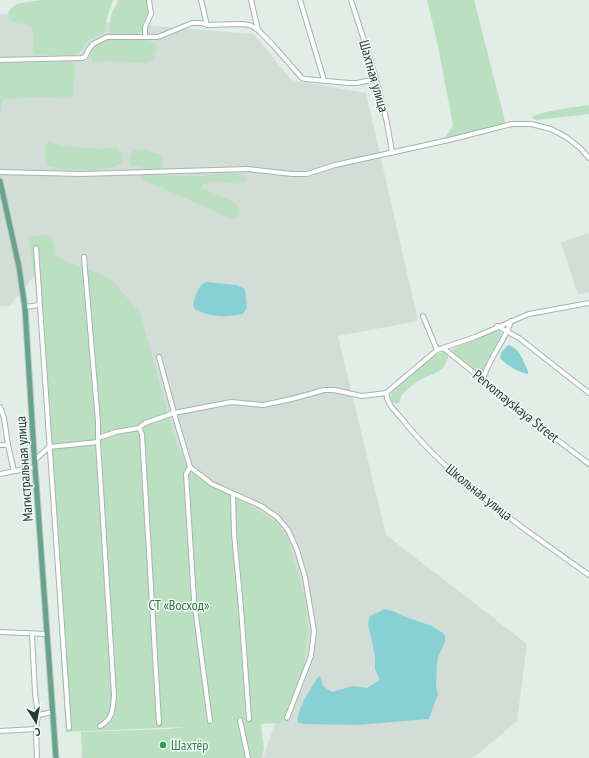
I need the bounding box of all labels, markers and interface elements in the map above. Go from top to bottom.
street label: Шахтная улица [355,38,393,114]
street label: Pervomayskaya Street [469,366,563,446]
street label: Магистральная улица [11,416,37,522]
street label: Школьная улица [442,460,516,524]
park label: СТ «Восход» [149,596,209,614]
north arrow [16,702,56,742]
text: С [34,724,42,739]
place label: Шахтёр [171,736,208,754]
marker: Шахтёр [158,740,168,750]

